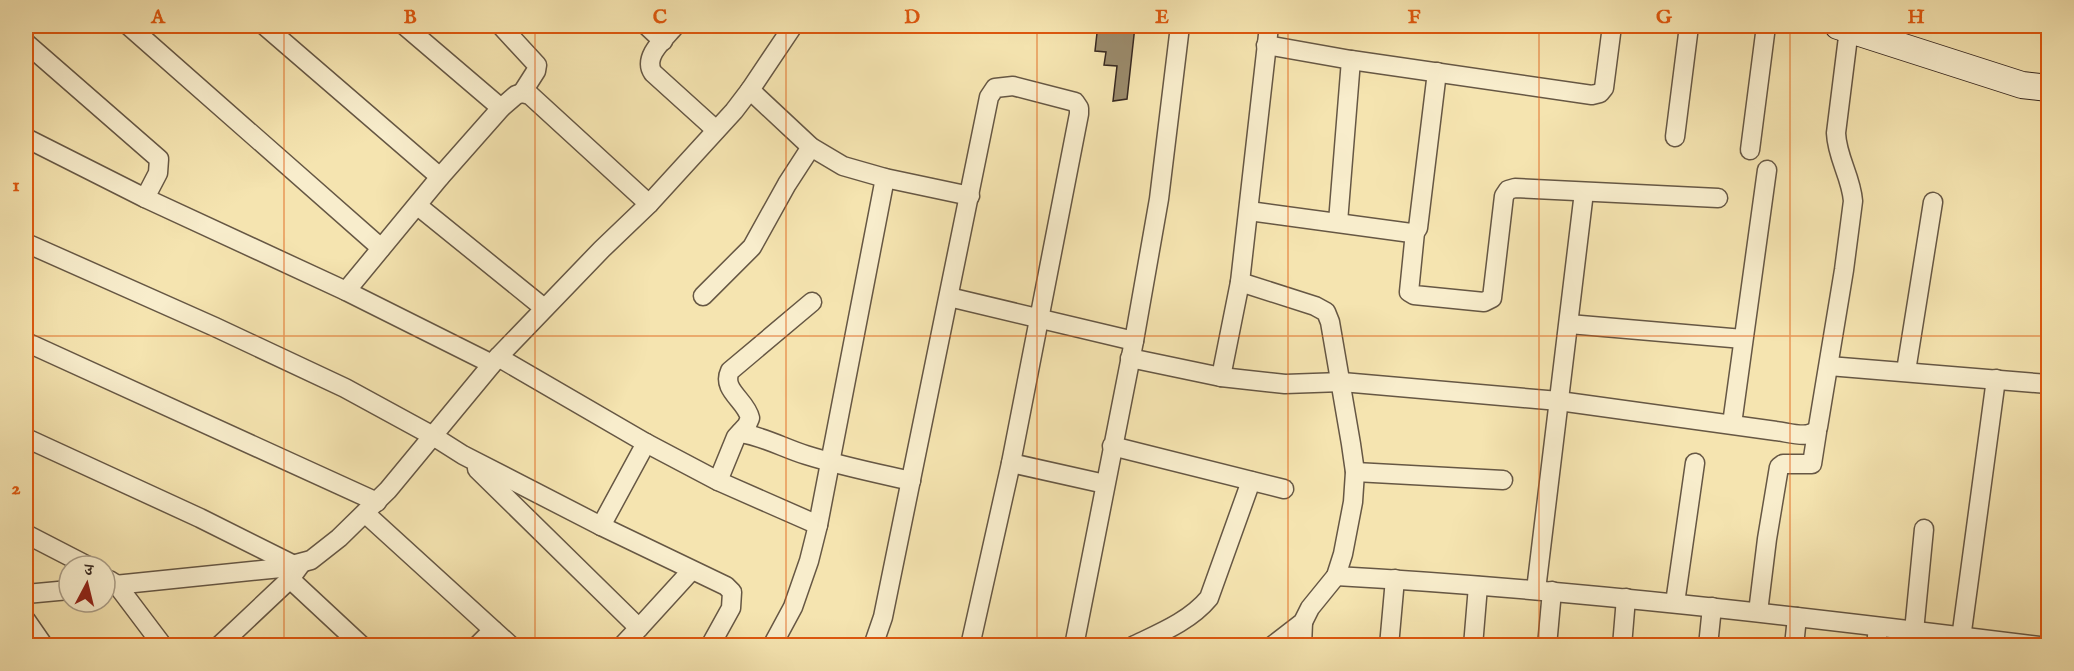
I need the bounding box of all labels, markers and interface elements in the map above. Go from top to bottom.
text: A [150,5,166,30]
text: B [403,5,417,30]
text: C [653,5,667,30]
text: D [904,5,920,30]
text: E [1155,5,1169,30]
text: F [1408,5,1421,30]
text: G [1656,5,1673,30]
text: H [1907,5,1925,30]
text: 1 [12,173,20,198]
text: 2 [11,476,21,501]
north arrow [57,554,117,614]
text: उ [82,561,96,582]

